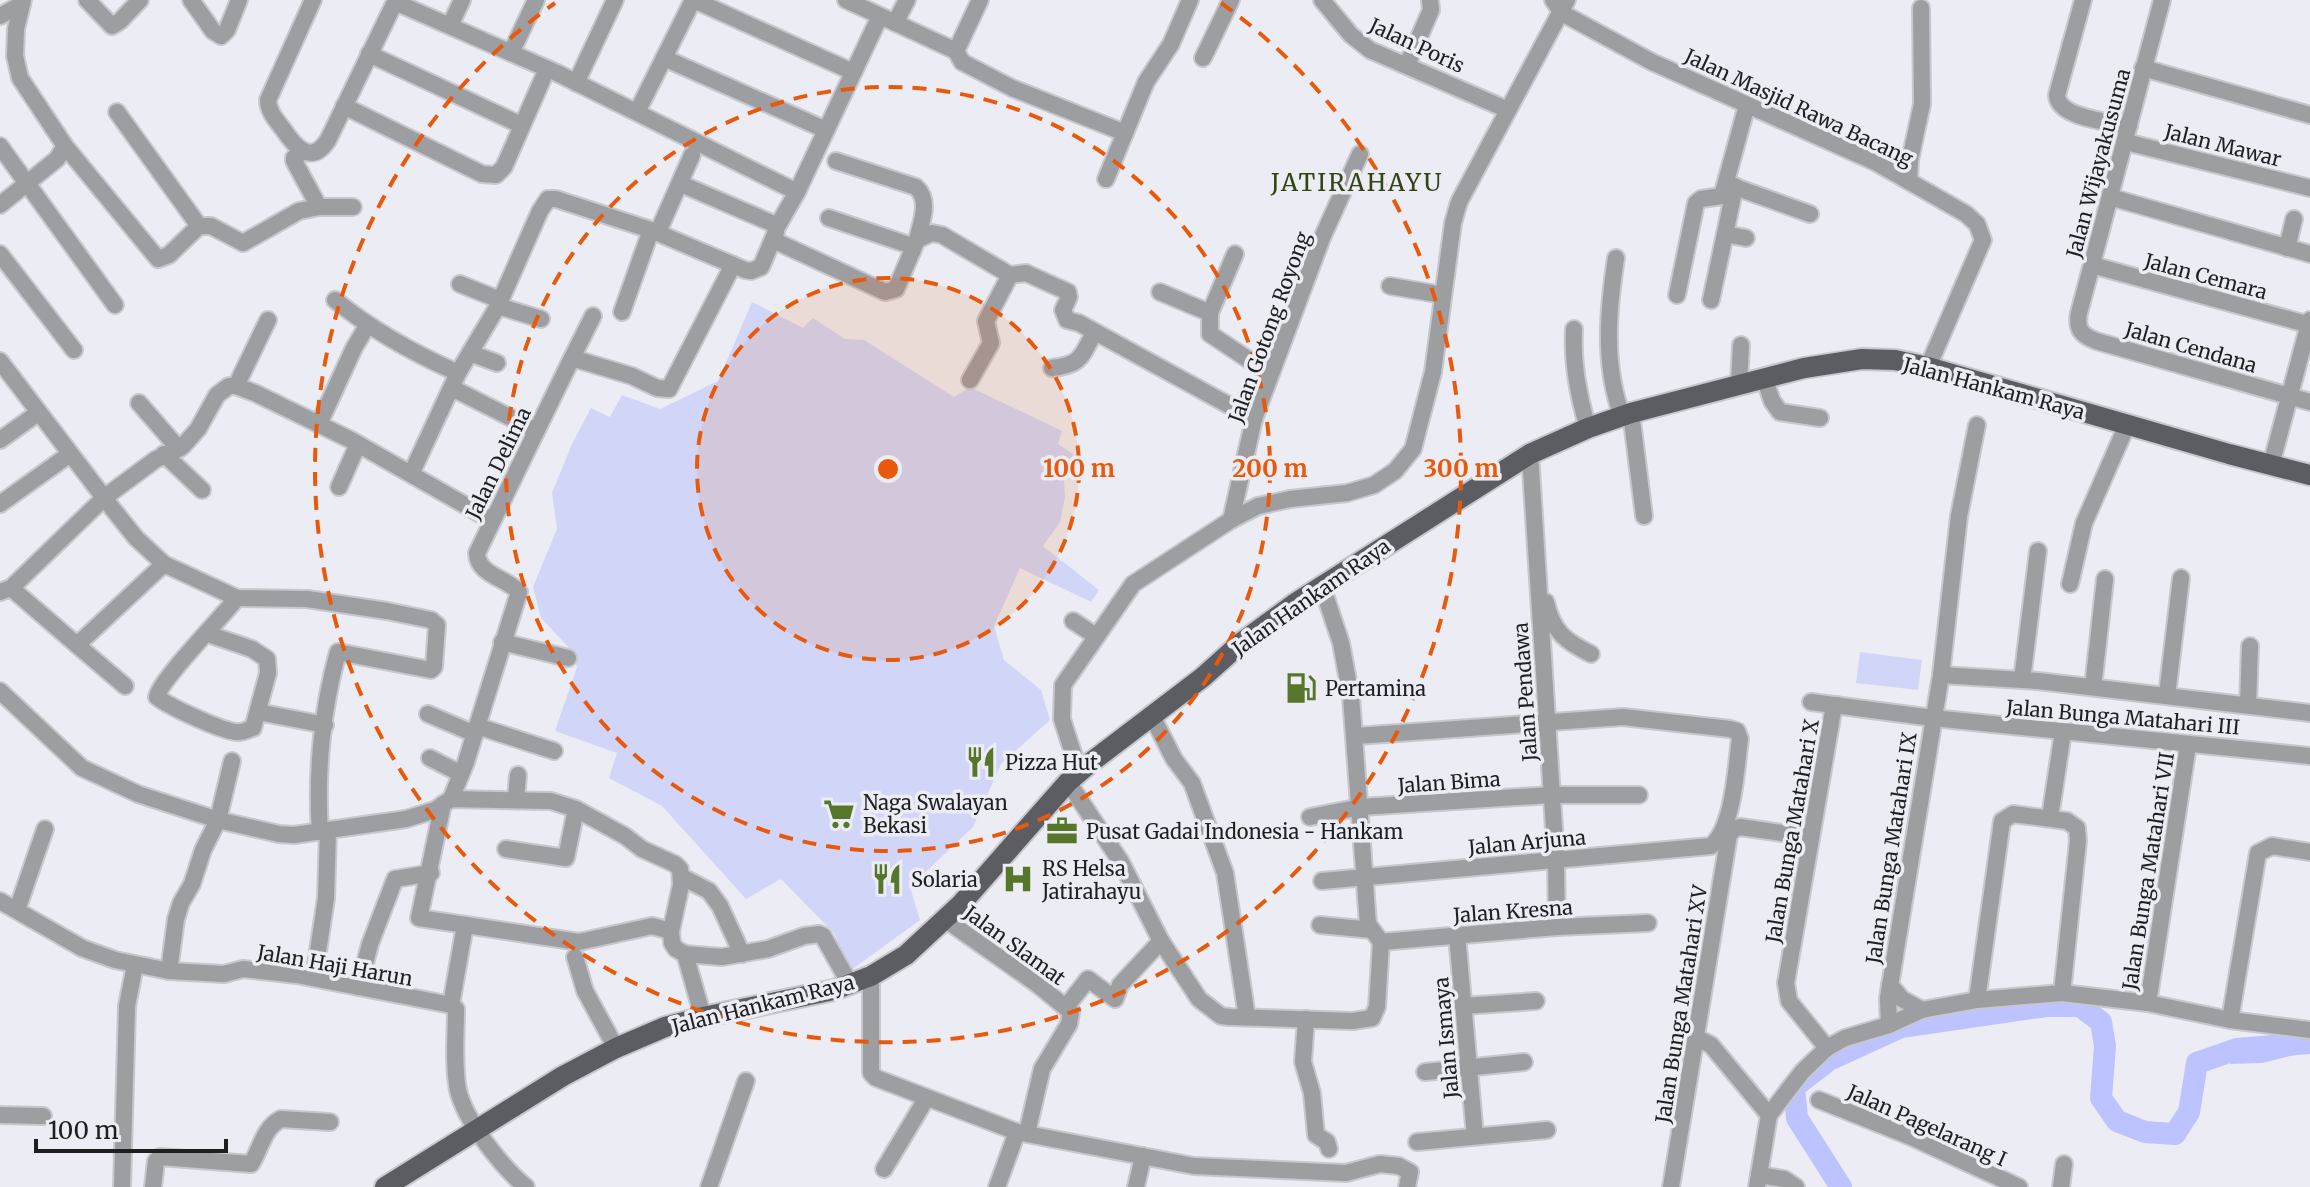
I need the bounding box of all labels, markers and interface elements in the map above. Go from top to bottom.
street label: Jalan Poris [1365,12,1469,78]
street label: Jalan Masjid Rawa Bacang [1680,43,1917,171]
street label: Jalan Wijayakusuma [2060,65,2135,261]
street label: Jalan Mawar [2161,118,2284,172]
district label: JATIRAHAYU [1270,167,1443,198]
street label: Jalan Gotong Royong [1222,228,1315,427]
street label: Jalan Cemara [2141,247,2270,304]
street label: Jalan Cendana [2121,316,2260,378]
street label: Jalan Hankam Raya [1900,351,2088,424]
street label: Jalan Delima [460,403,536,524]
text: 100 m [1043,453,1115,484]
text: 200 m [1232,453,1308,484]
text: 300 m [1423,453,1499,484]
centre of rings [874,455,902,483]
street label: Jalan Hankam Raya [1226,533,1395,661]
street label: Jalan Pendawa [1508,621,1542,763]
fuel station icon: Pertamina [1284,671,1318,705]
place label: Pertamina [1325,676,1426,701]
street label: Jalan Bunga Matahari III [2004,694,2241,740]
street label: Jalan Bunga Matahari X [1760,717,1824,946]
street label: Jalan Bunga Matahari IX [1860,730,1922,967]
restaurant icon: Pizza Hut [964,745,998,779]
place label: Pizza Hut [1005,750,1098,775]
street label: Jalan Bunga Matahari VII [2117,750,2179,993]
street label: Jalan Bima [1396,766,1502,798]
place label: Naga Swalayan Bekasi [863,790,1008,838]
supermarket icon: Naga Swalayan Bekasi [822,797,856,831]
office icon: Pusat Gadai Indonesia - Hankam [1045,814,1079,848]
place label: Pusat Gadai Indonesia - Hankam [1086,819,1403,844]
street label: Jalan Arjuna [1466,824,1587,860]
place label: RS Helsa Jatirahayu [1041,856,1141,904]
restaurant icon: Solaria [870,862,904,896]
hospital icon: RS Helsa Jatirahayu [1001,862,1035,896]
place label: Solaria [911,867,978,892]
street label: Jalan Bunga Matahari XV [1650,883,1712,1126]
street label: Jalan Kresna [1451,894,1574,928]
street label: Jalan Slamat [959,899,1071,990]
street label: Jalan Haji Harun [254,939,415,991]
street label: Jalan Hankam Raya [668,969,857,1039]
street label: Jalan Ismaya [1428,976,1464,1101]
street label: Jalan Pagelarang I [1842,1078,2011,1171]
scale bar [36,1103,226,1153]
text: 100 m [48,1115,119,1146]

